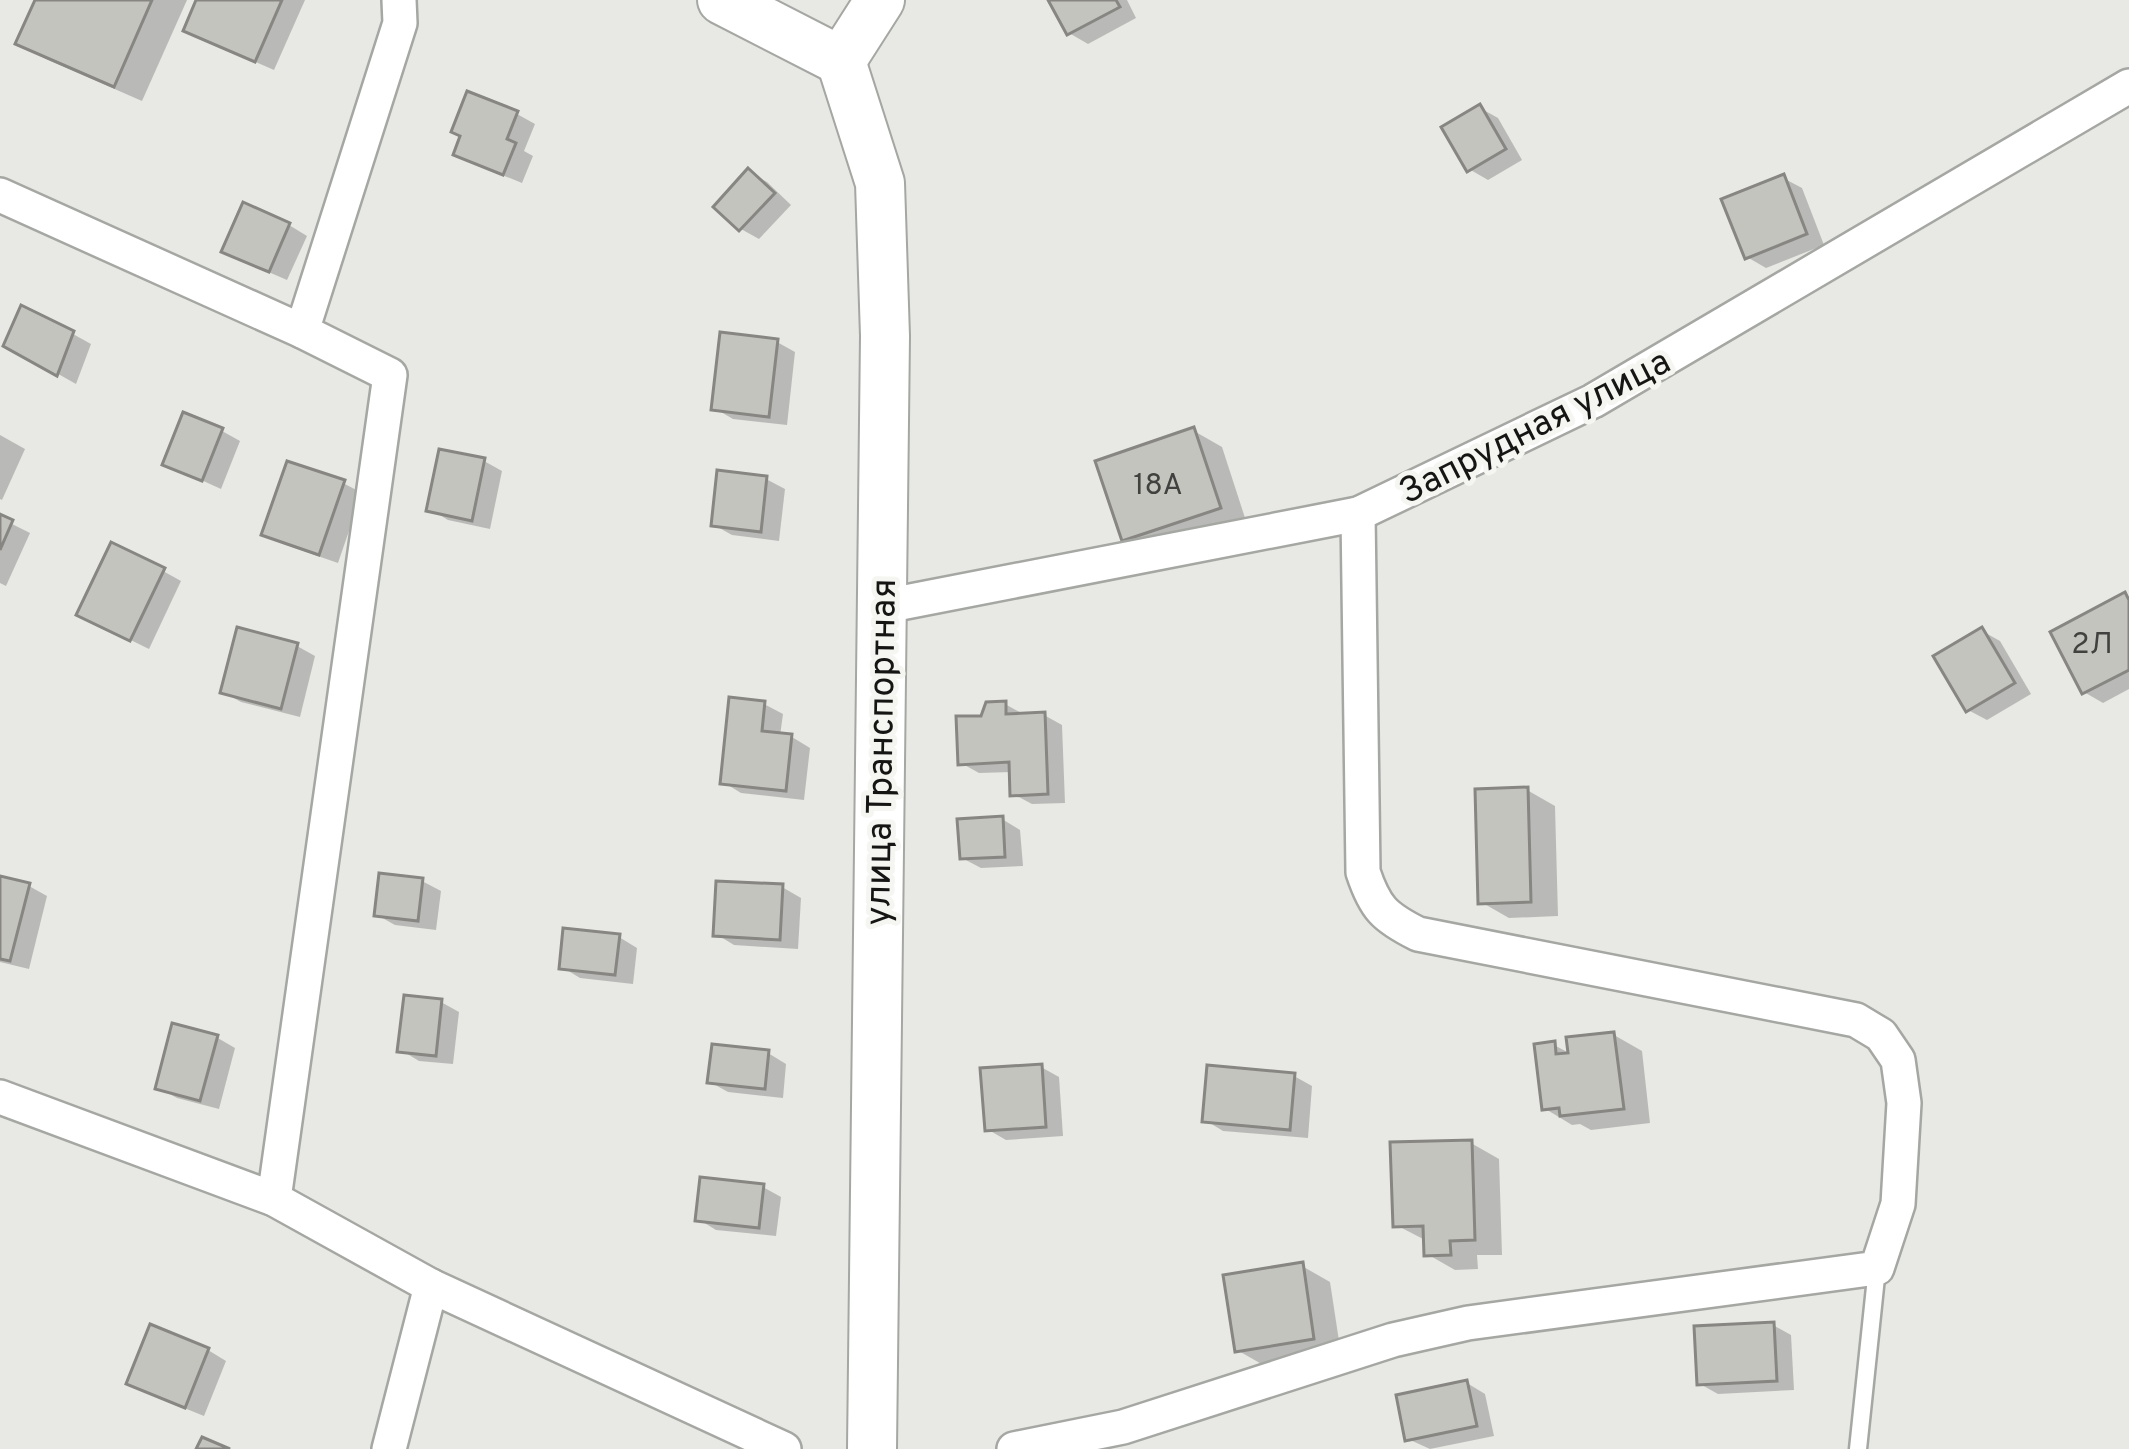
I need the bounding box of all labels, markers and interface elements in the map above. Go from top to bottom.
street label: Запрудная улица [1392,340,1679,517]
house number: 18А [1133,468,1183,505]
street label: улица Транспортная [857,578,909,926]
house number: 2Л [2071,627,2113,664]

